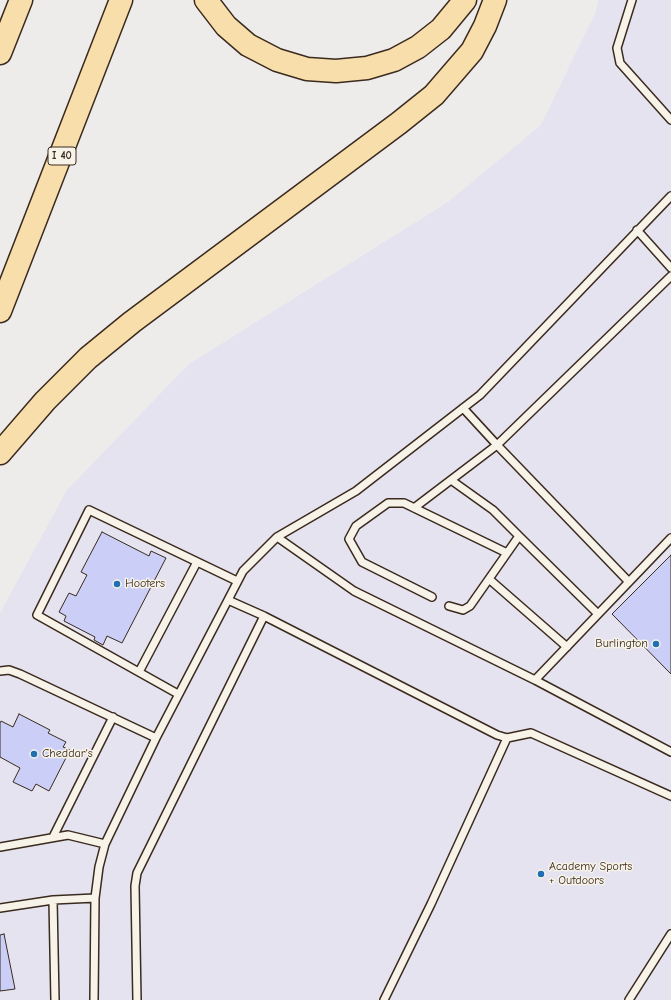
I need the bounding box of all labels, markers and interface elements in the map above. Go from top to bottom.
road number: I 40 [48,147,76,165]
place label: Hooters [125,577,165,591]
marker: Hooters [112,579,122,589]
place label: Burlington [595,637,648,651]
marker: Burlington [651,639,661,649]
place label: Cheddar's [42,747,93,761]
marker: Cheddar's [29,749,39,759]
place label: Academy Sports + Outdoors [549,860,632,888]
marker: Academy Sports + Outdoors [536,869,546,879]

